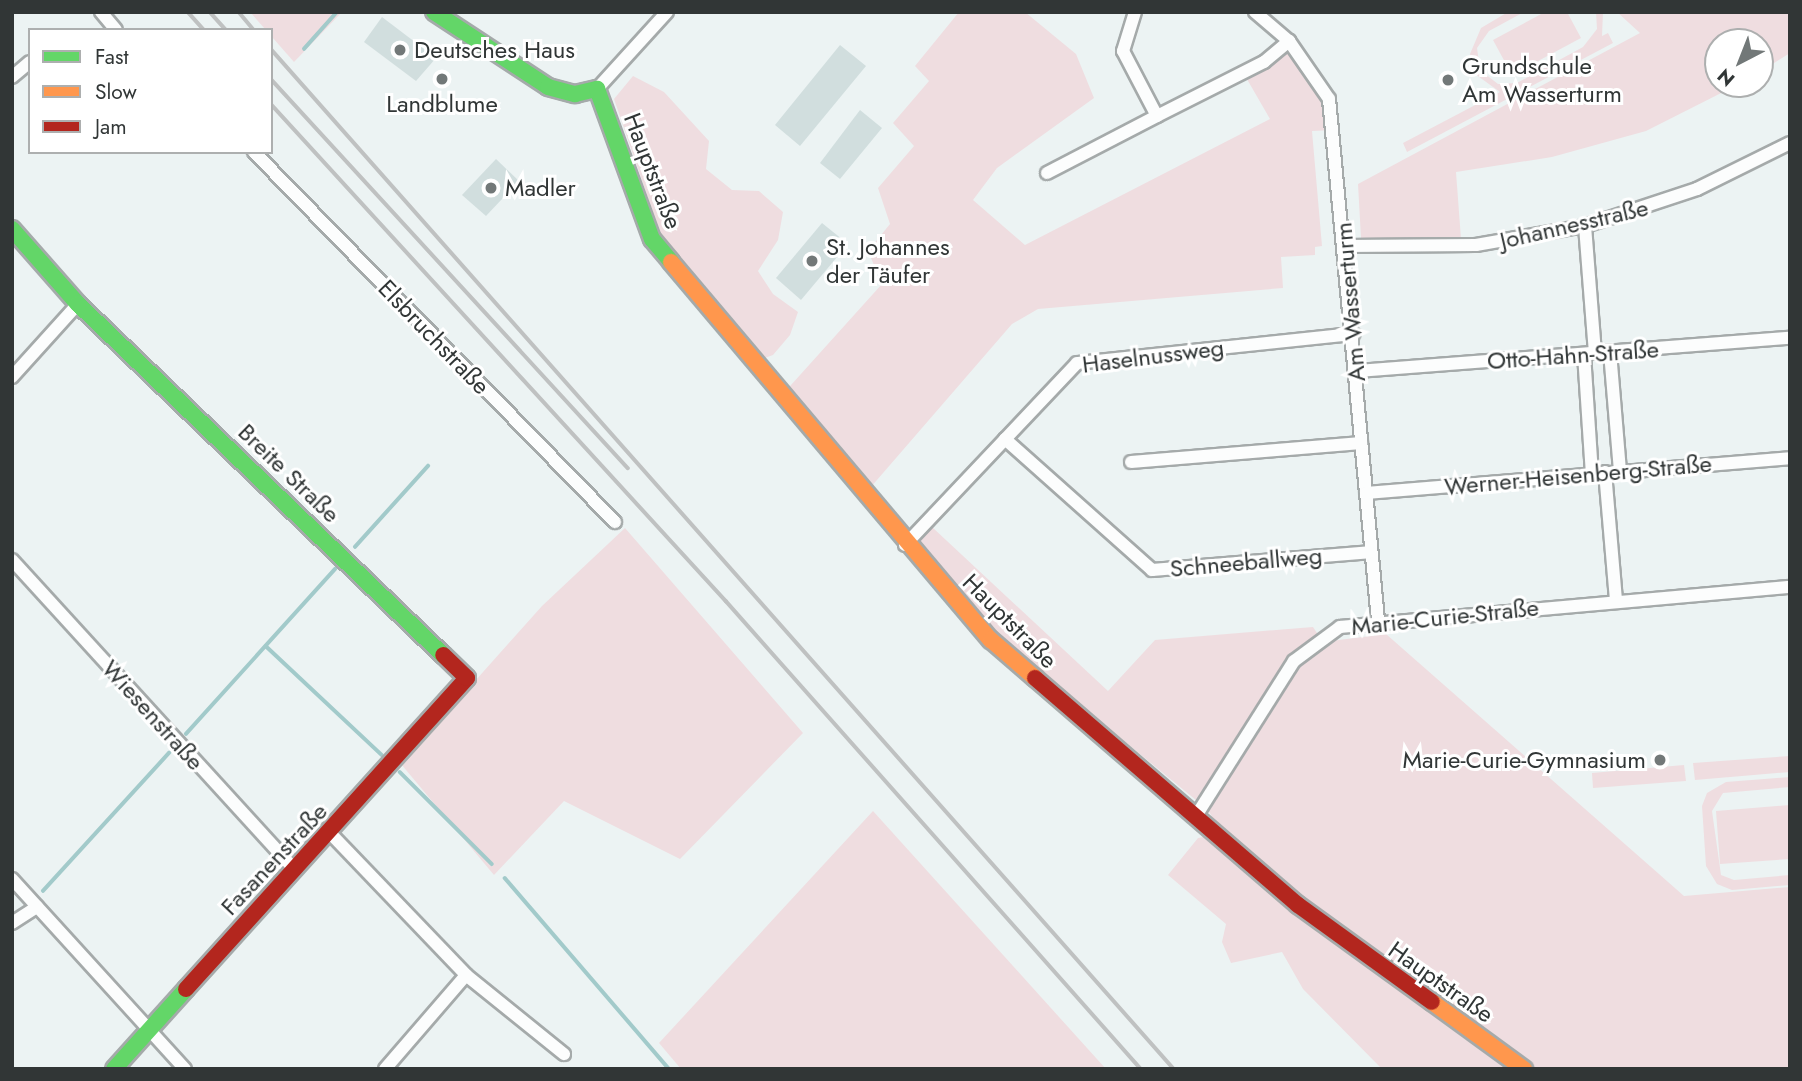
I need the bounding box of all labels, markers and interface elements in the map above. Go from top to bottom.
legend [28,28,273,154]
north arrow [1704,28,1774,98]
place label: Deutsches Haus [414,36,575,64]
text: Fast [95,42,128,72]
marker: Deutsches Haus [392,42,408,58]
place label: Grundschule Am Wasserturm [1462,52,1622,108]
text: N [1711,62,1741,93]
marker: Landblume [434,71,450,87]
marker: Grundschule Am Wasserturm [1440,72,1456,88]
text: Slow [95,77,137,107]
place label: Landblume [386,90,498,118]
street label: Hauptstraße [618,109,688,233]
text: Jam [95,112,127,142]
place label: Madler [505,174,576,202]
marker: Madler [483,180,499,196]
street label: Johannesstraße [1497,193,1651,255]
street label: Am Wasserturm [1329,221,1371,383]
place label: St. Johannes der Täufer [826,233,950,289]
marker: St. Johannes der Täufer [804,253,820,269]
street label: Elsbruchstraße [372,274,496,400]
street label: Haselnussweg [1080,333,1226,379]
street label: Otto-Hahn-Straße [1486,335,1660,375]
street label: Breite Straße [232,418,346,528]
street label: Werner-Heisenberg-Straße [1443,449,1713,501]
street label: Schneeballweg [1169,541,1323,583]
street label: Hauptstraße [957,568,1063,674]
street label: Marie-Curie-Straße [1350,593,1540,641]
street label: Wiesenstraße [96,654,210,776]
place label: Marie-Curie-Gymnasium [1403,746,1646,774]
marker: Marie-Curie-Gymnasium [1652,752,1668,768]
street label: Fasanenstraße [215,797,333,921]
street label: Hauptstraße [1383,935,1499,1029]

